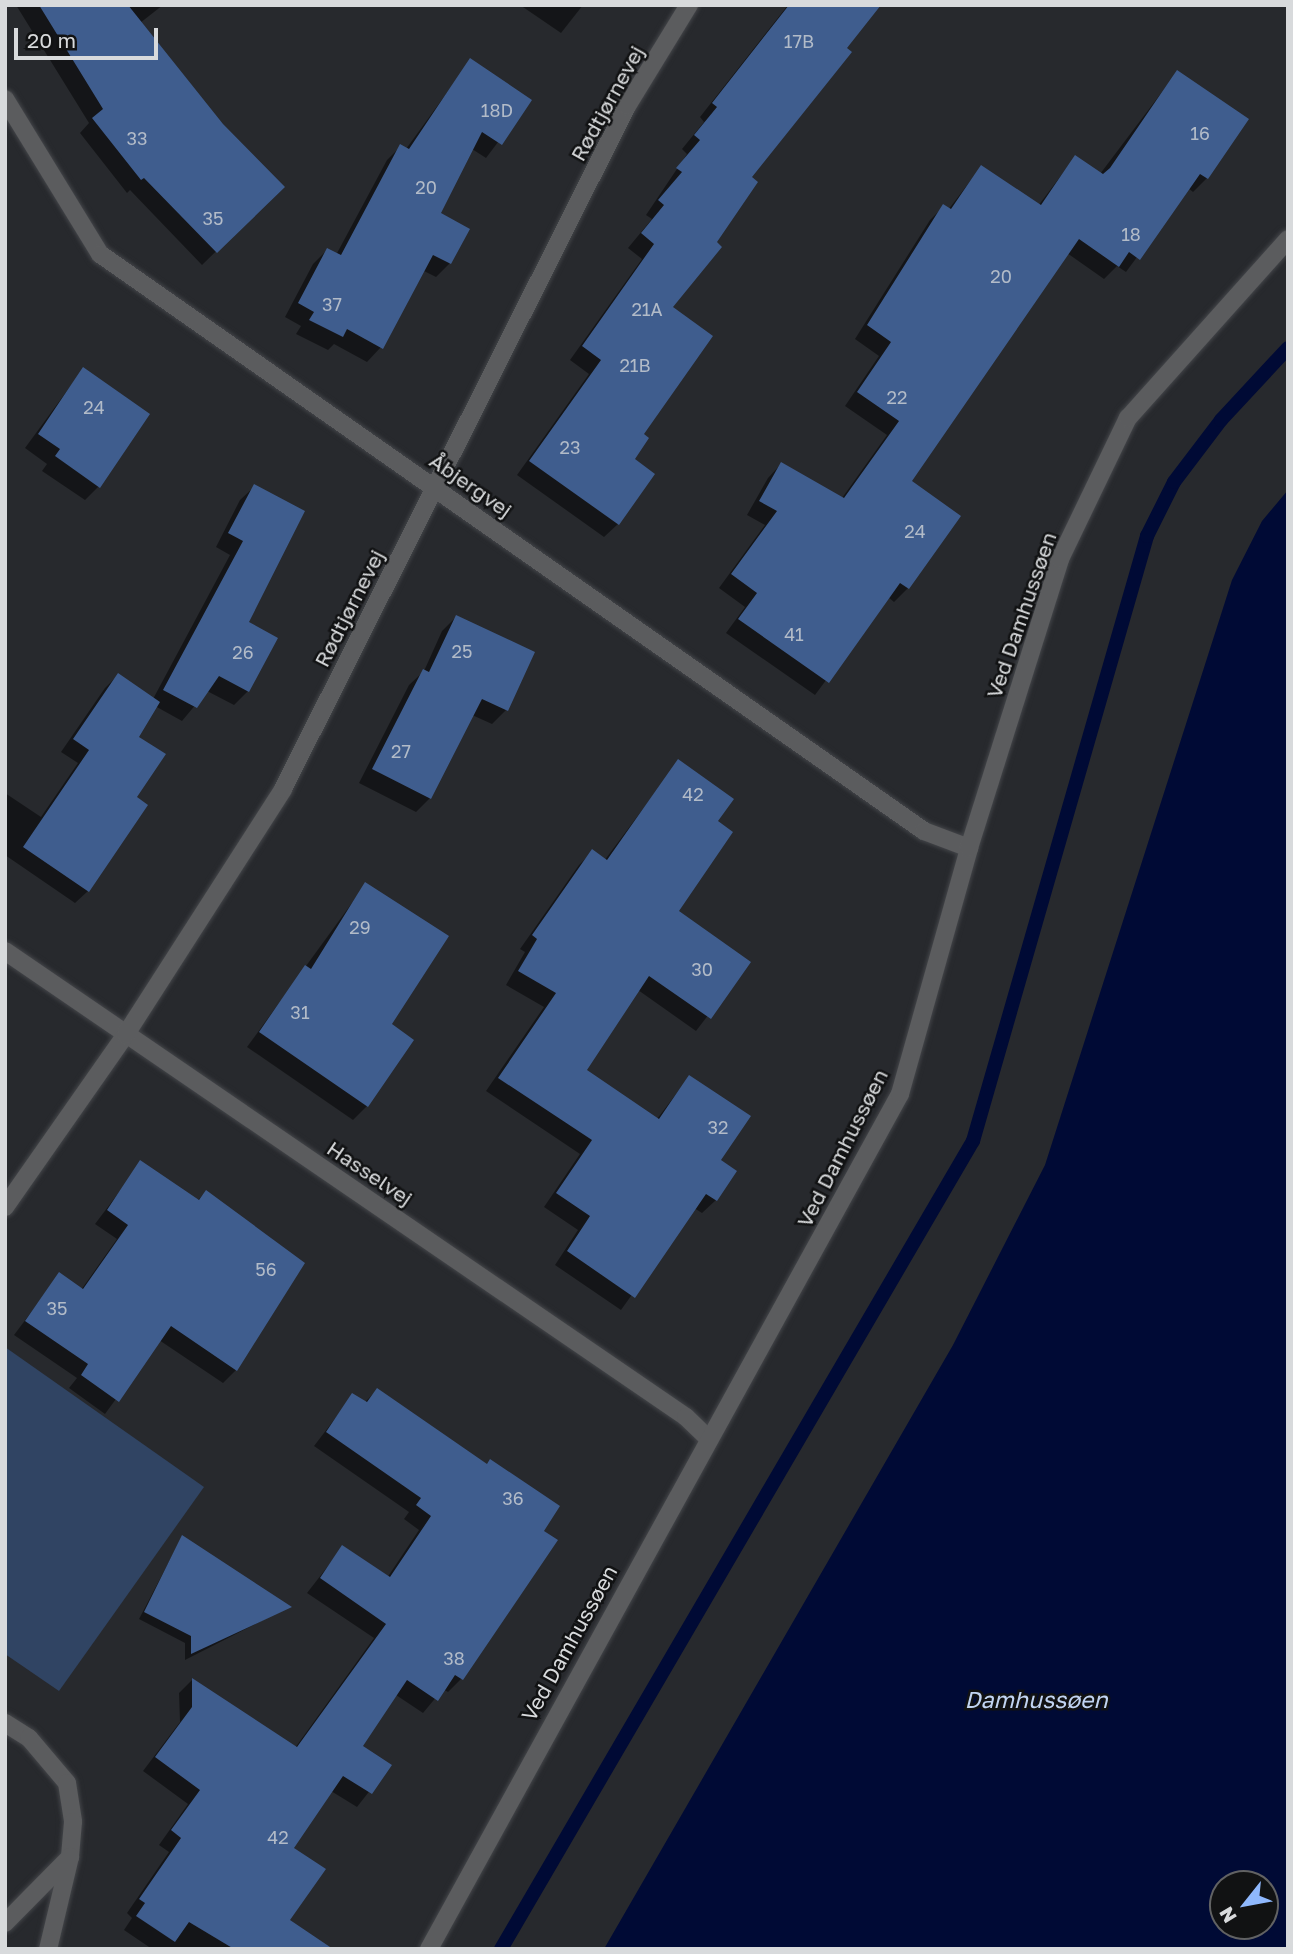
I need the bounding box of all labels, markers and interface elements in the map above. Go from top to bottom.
scale bar [18,14,161,58]
text: 20 m [27,27,76,53]
house number: 17B [784,30,814,52]
street label: Rødtjørnevej [565,41,649,165]
house number: 18D [481,99,513,121]
house number: 16 [1190,122,1210,144]
house number: 33 [126,127,148,149]
house number: 20 [415,176,437,198]
house number: 35 [203,207,223,229]
house number: 18 [1121,223,1141,245]
house number: 20 [990,265,1012,287]
house number: 37 [322,293,342,315]
house number: 21A [631,298,663,320]
house number: 21B [619,354,651,376]
house number: 22 [887,386,907,408]
house number: 24 [83,396,105,418]
house number: 23 [560,436,580,458]
street label: Åbjergvej [425,447,517,523]
house number: 24 [904,520,926,542]
street label: Ved Damhussøen [981,529,1061,701]
street label: Rødtjørnevej [309,545,389,671]
house number: 41 [784,623,804,645]
house number: 25 [452,640,472,662]
house number: 26 [232,641,254,663]
house number: 27 [391,740,411,762]
house number: 42 [682,783,704,805]
house number: 29 [349,916,371,938]
house number: 30 [691,958,713,980]
house number: 31 [290,1001,310,1023]
street label: Ved Damhussøen [791,1065,893,1231]
house number: 32 [708,1116,728,1138]
street label: Hasselvej [322,1135,418,1211]
house number: 56 [255,1258,277,1280]
house number: 35 [47,1297,67,1319]
house number: 36 [502,1487,524,1509]
street label: Ved Damhussøen [516,1561,622,1725]
house number: 38 [443,1647,465,1669]
water label: Damhussøen [964,1685,1108,1713]
house number: 42 [267,1826,289,1848]
north arrow [1209,1870,1279,1940]
text: N [1214,1903,1241,1927]

